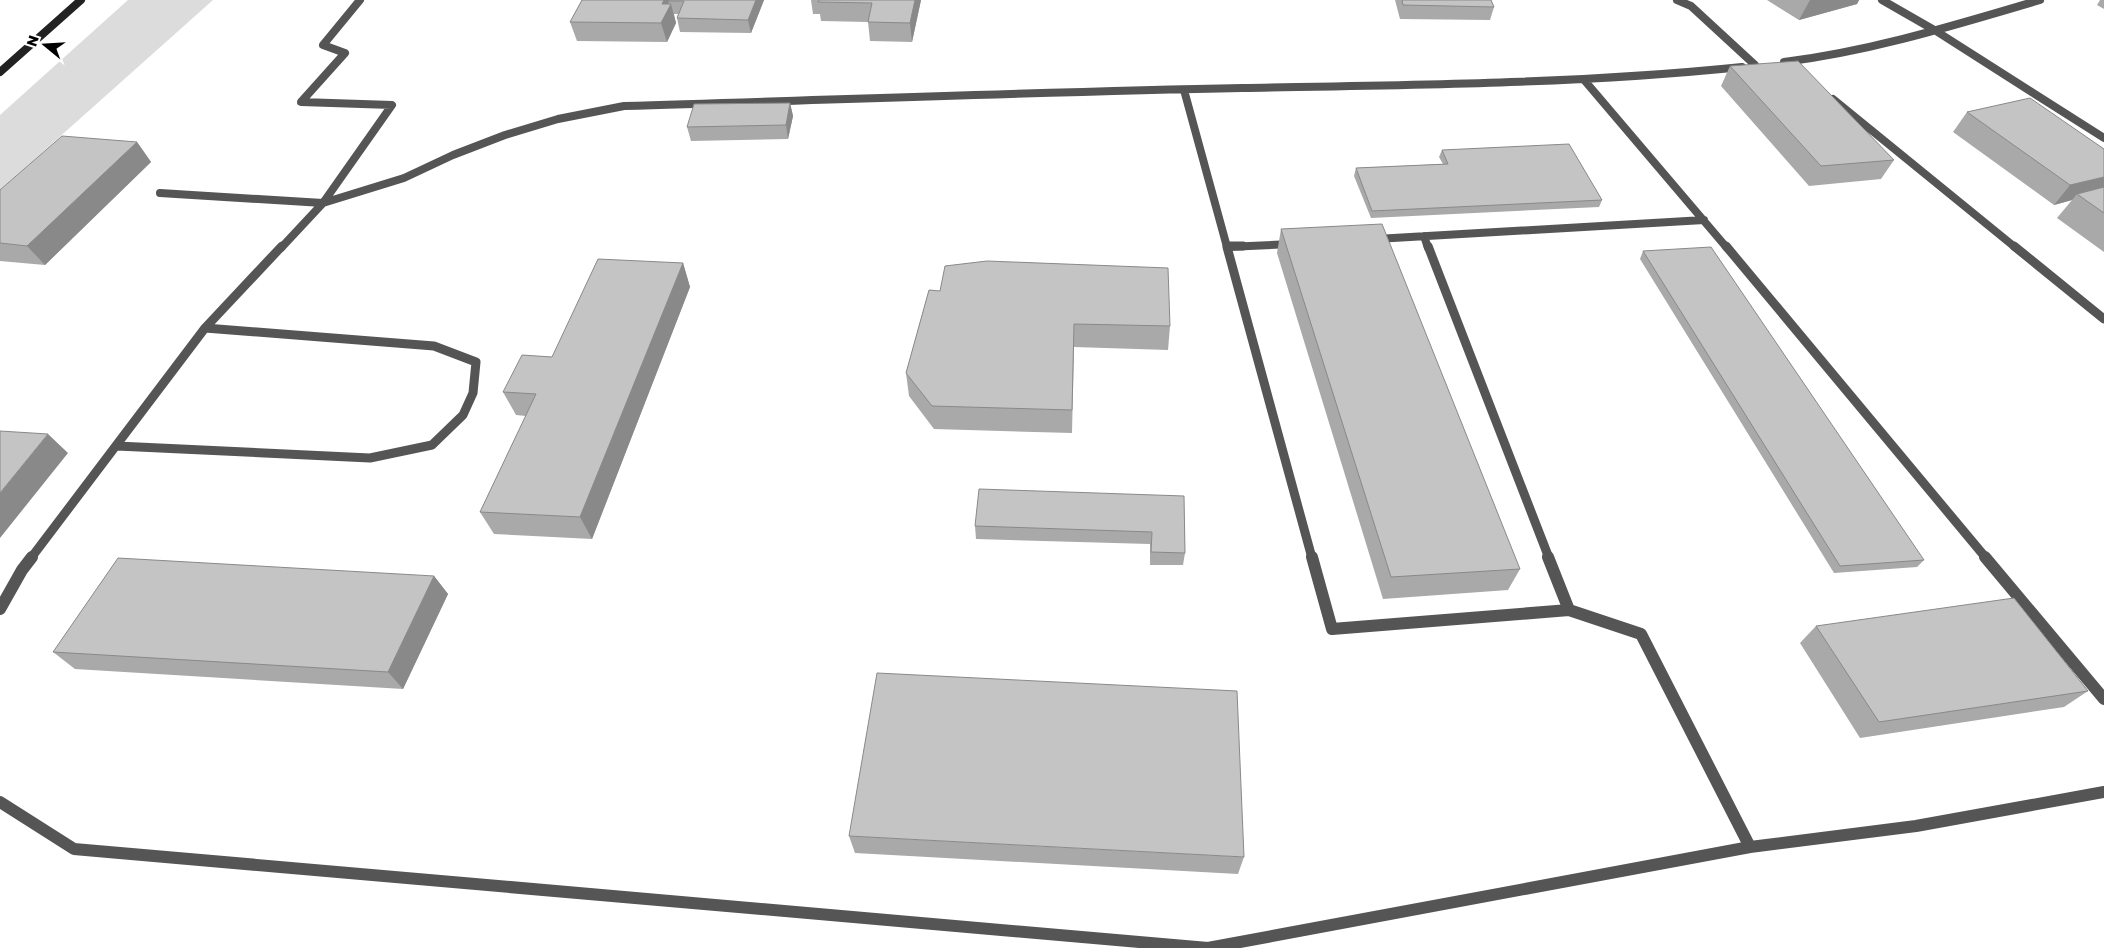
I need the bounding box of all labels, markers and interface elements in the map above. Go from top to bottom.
north arrow [20,20,70,70]
text: N [22,33,42,49]

